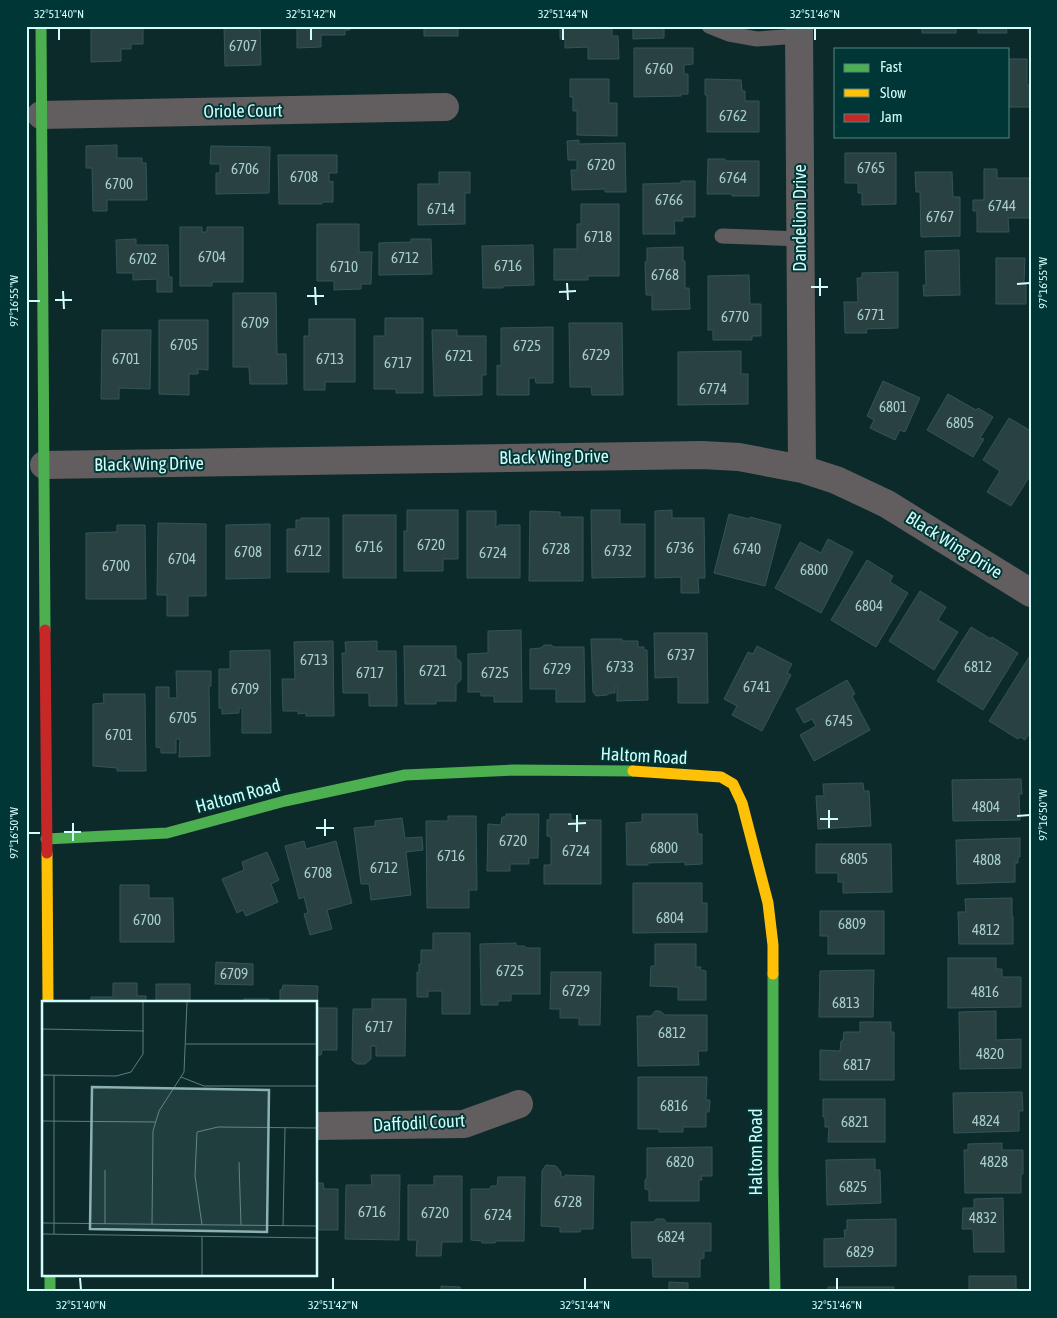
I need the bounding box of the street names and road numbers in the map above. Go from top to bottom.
street label: Oriole Court [203,99,283,122]
street label: Dandelion Drive [789,164,810,272]
street label: Black Wing Drive [499,445,609,468]
street label: Black Wing Drive [94,452,204,475]
street label: Black Wing Drive [902,507,1006,583]
street label: Haltom Road [600,743,688,768]
street label: Haltom Road [193,774,283,817]
street label: Haltom Road [745,1109,766,1195]
street label: Daffodil Court [372,1110,466,1135]

